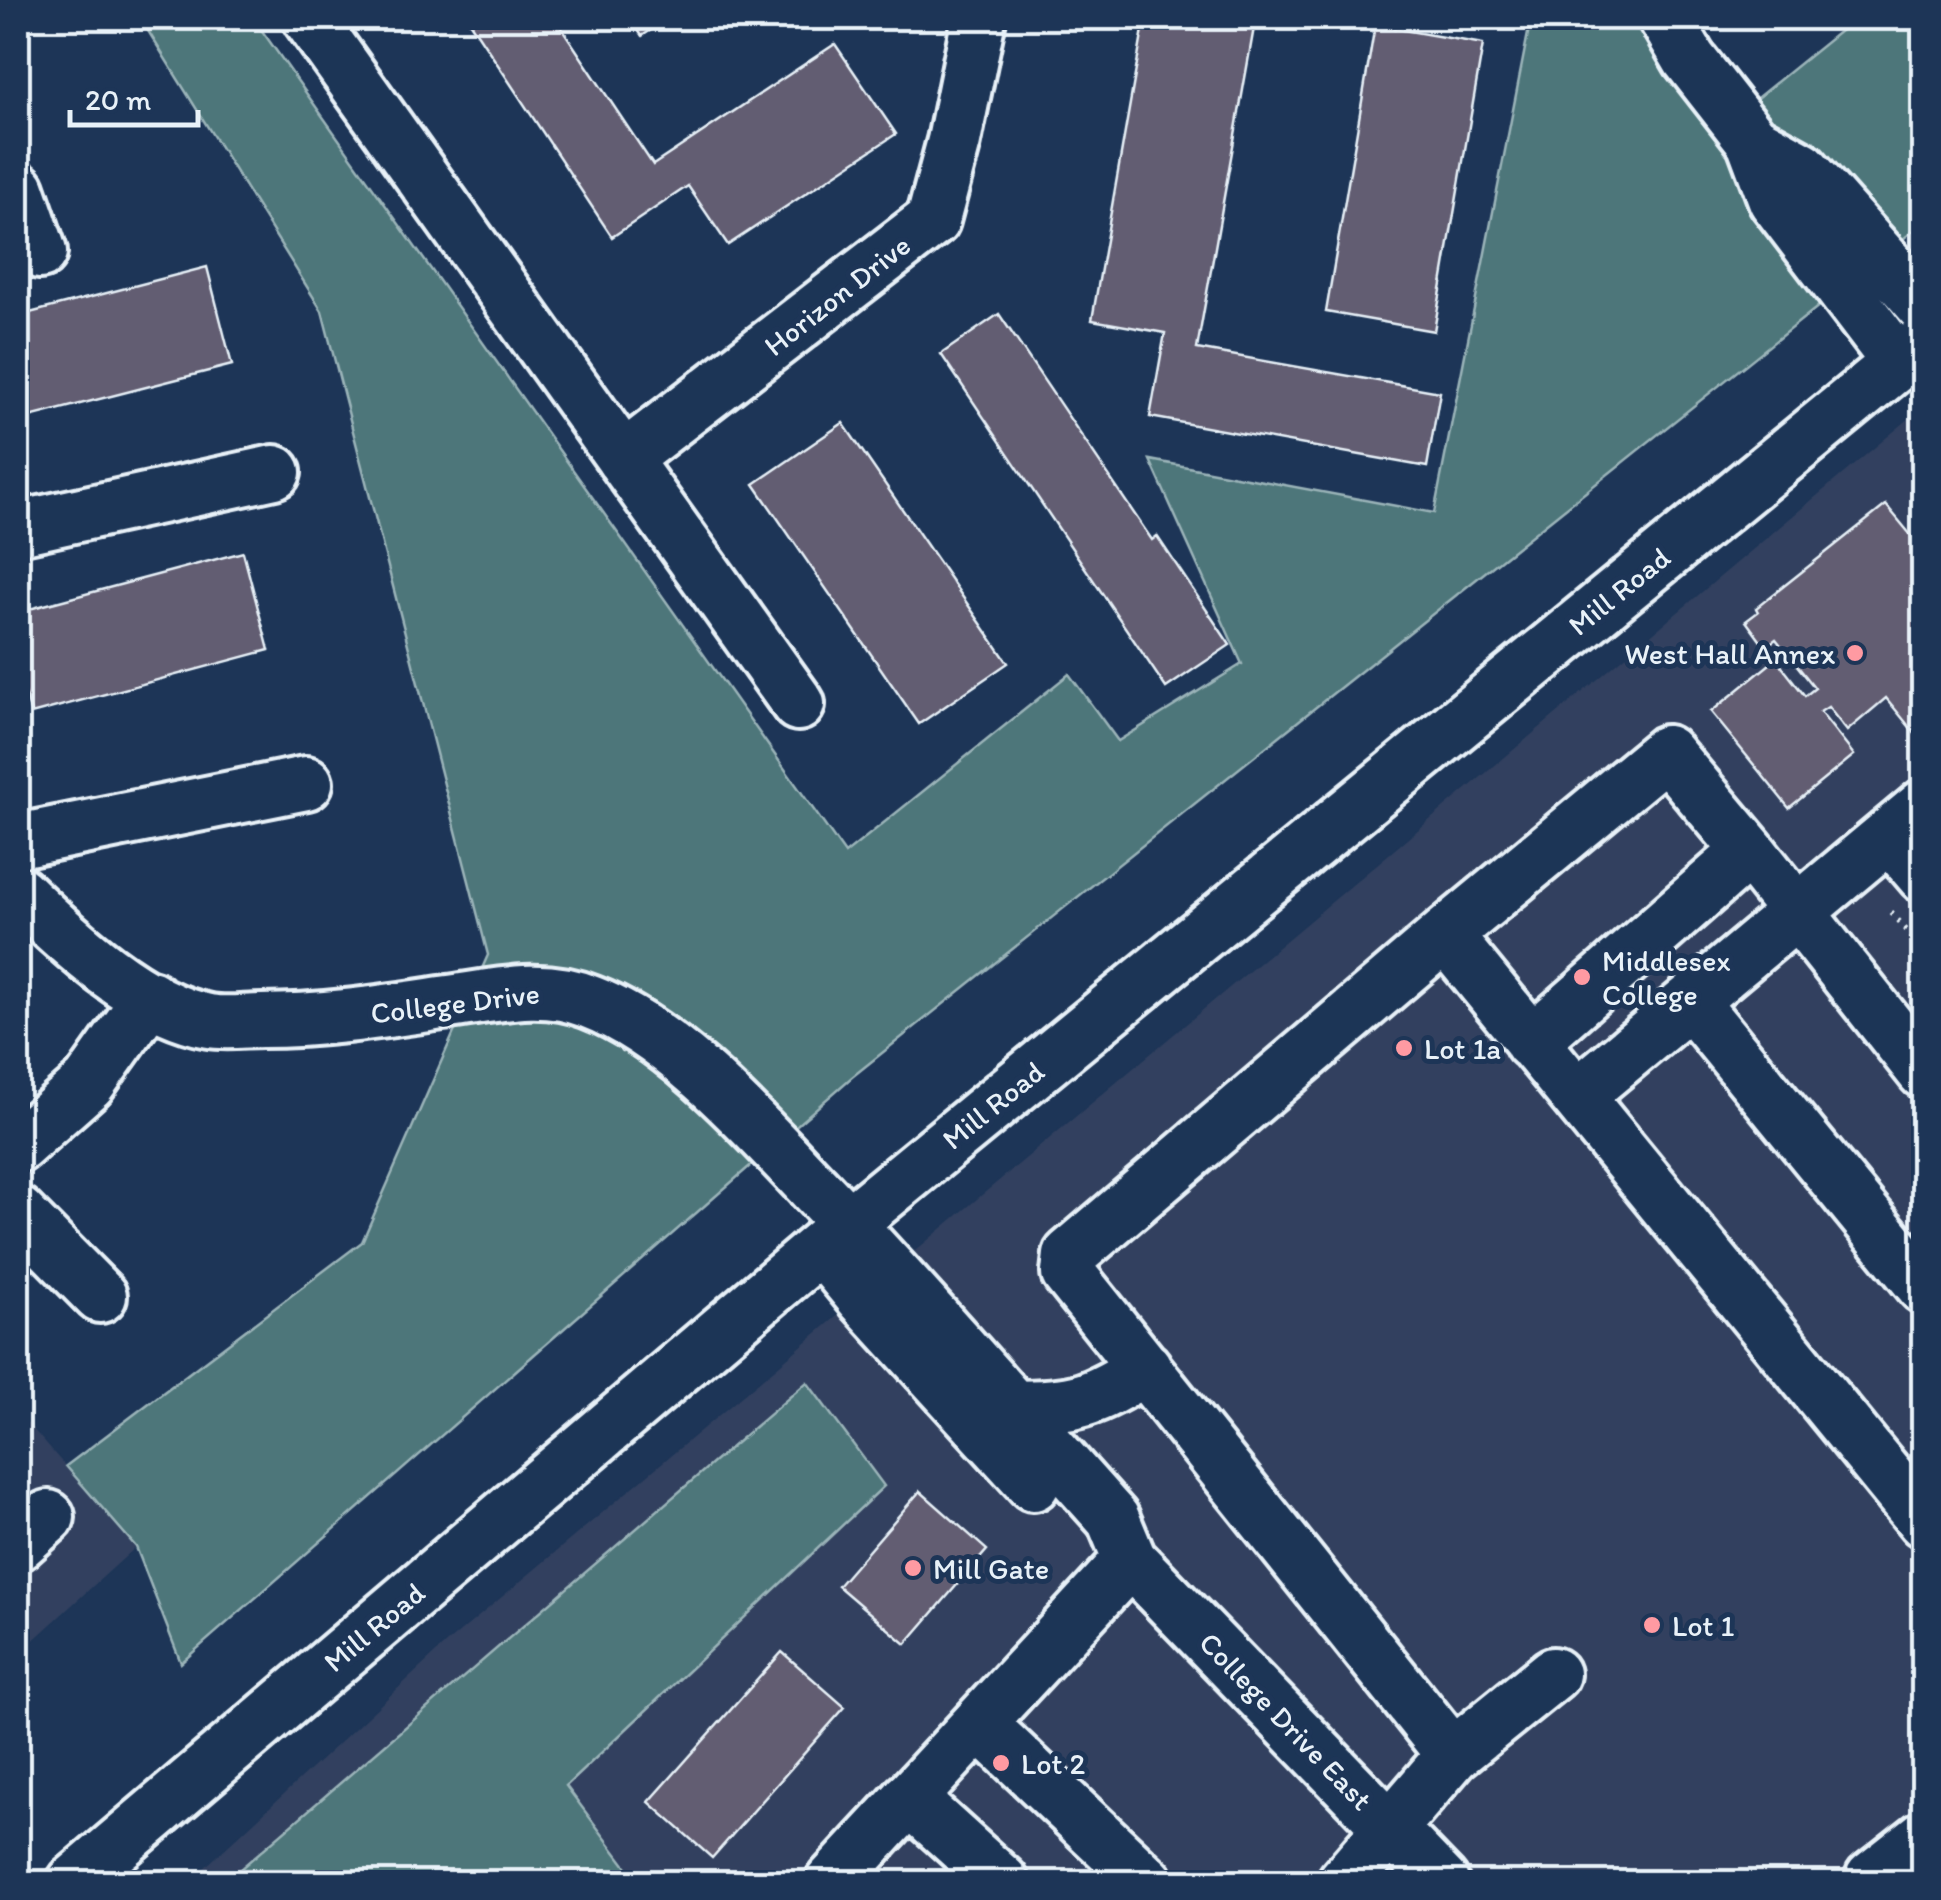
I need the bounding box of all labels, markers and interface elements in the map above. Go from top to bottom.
scale bar [70,65,198,127]
text: 20 m [85,81,151,118]
street label: Horizon Drive [756,226,918,364]
street label: Mill Road [1560,539,1678,643]
place label: West Hall Annex [1624,635,1835,672]
marker: West Hall Annex [1844,642,1866,664]
place label: Middlesex College [1602,942,1731,1013]
marker: Middlesex College [1571,966,1593,988]
street label: College Drive [368,974,542,1032]
place label: Lot 1a [1424,1030,1501,1067]
marker: Lot 1a [1393,1037,1415,1059]
street label: Mill Road [934,1053,1052,1157]
place label: Mill Gate [933,1550,1049,1587]
marker: Mill Gate [902,1557,924,1579]
street label: Mill Road [316,1574,432,1680]
place label: Lot 1 [1672,1607,1734,1644]
marker: Lot 1 [1641,1614,1663,1636]
street label: College Drive East [1192,1624,1380,1818]
place label: Lot 2 [1021,1745,1085,1782]
marker: Lot 2 [990,1752,1012,1774]

